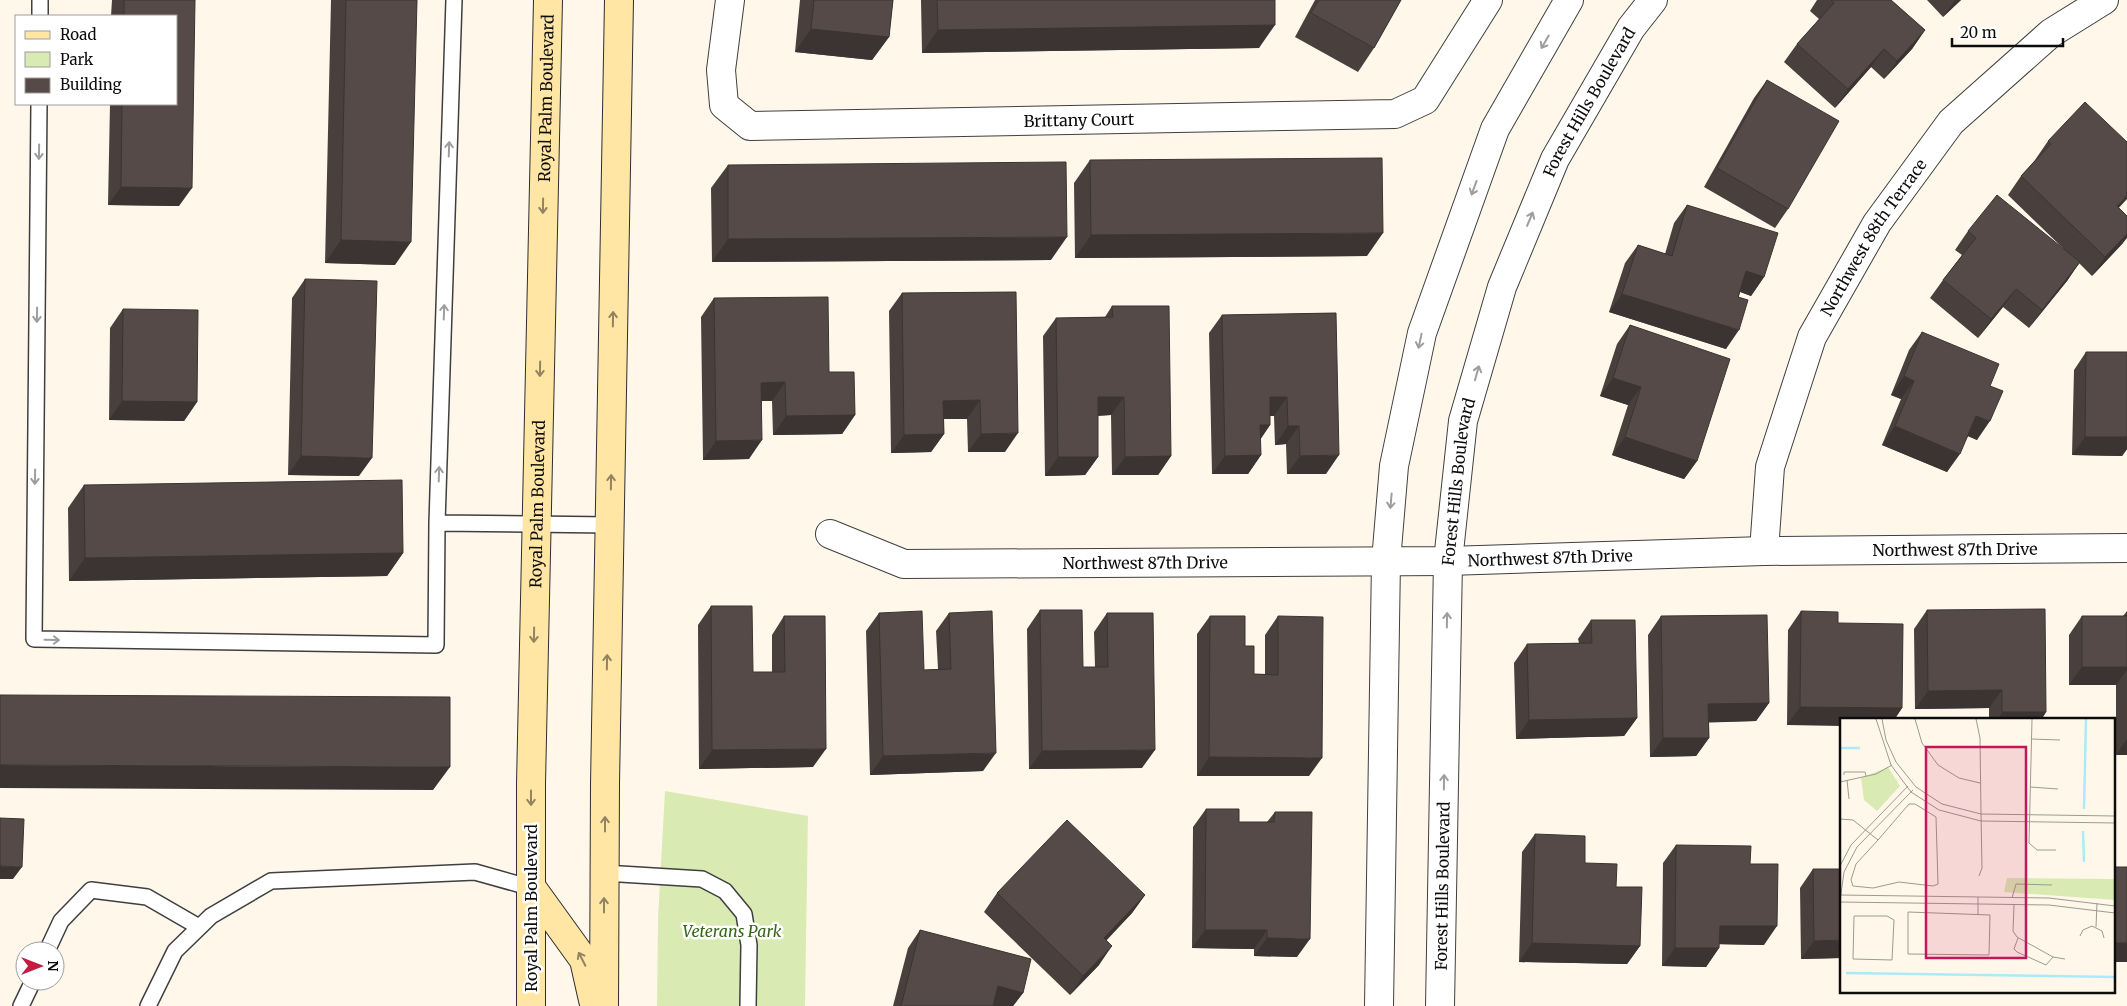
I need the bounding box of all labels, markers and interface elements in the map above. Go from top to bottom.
street label: Royal Palm Boulevard [534,14,558,182]
legend [15,15,178,105]
scale bar [1952,15,2063,47]
street label: Forest Hills Boulevard [1539,23,1639,180]
text: 20 m [1960,23,1997,42]
text: Road [60,25,96,44]
one-way arrow [1540,35,1550,50]
text: Park [60,50,94,69]
text: Building [60,75,122,94]
street label: Brittany Court [1023,109,1135,131]
one-way arrow [445,142,454,158]
one-way arrow [34,144,44,160]
street label: Northwest 88th Terrace [1816,155,1931,320]
one-way arrow [1469,180,1478,195]
one-way arrow [539,198,548,214]
one-way arrow [1526,212,1535,227]
one-way arrow [439,304,449,320]
one-way arrow [32,306,42,323]
one-way arrow [609,311,618,327]
one-way arrow [1415,333,1424,349]
one-way arrow [535,360,545,376]
one-way arrow [1472,365,1482,381]
street label: Forest Hills Boulevard [1438,395,1479,567]
street label: Royal Palm Boulevard [525,419,549,588]
one-way arrow [434,466,443,482]
one-way arrow [30,469,40,485]
one-way arrow [606,474,615,490]
one-way arrow [1386,492,1396,508]
street label: Northwest 87th Drive [1872,539,2038,560]
street label: Northwest 87th Drive [1467,545,1633,570]
street label: Northwest 87th Drive [1062,552,1228,573]
one-way arrow [1442,612,1452,628]
one-way arrow [529,627,539,643]
one-way arrow [43,635,59,644]
one-way arrow [602,654,612,670]
inset map [1840,718,2114,994]
one-way arrow [1439,775,1449,791]
one-way arrow [526,790,536,806]
street label: Forest Hills Boulevard [1431,801,1454,971]
one-way arrow [600,816,610,832]
street label: Royal Palm Boulevard [521,824,541,992]
one-way arrow [599,897,609,914]
park label: Veterans Park [683,921,782,941]
north arrow [15,941,65,991]
one-way arrow [577,952,587,967]
text: N [44,960,62,972]

